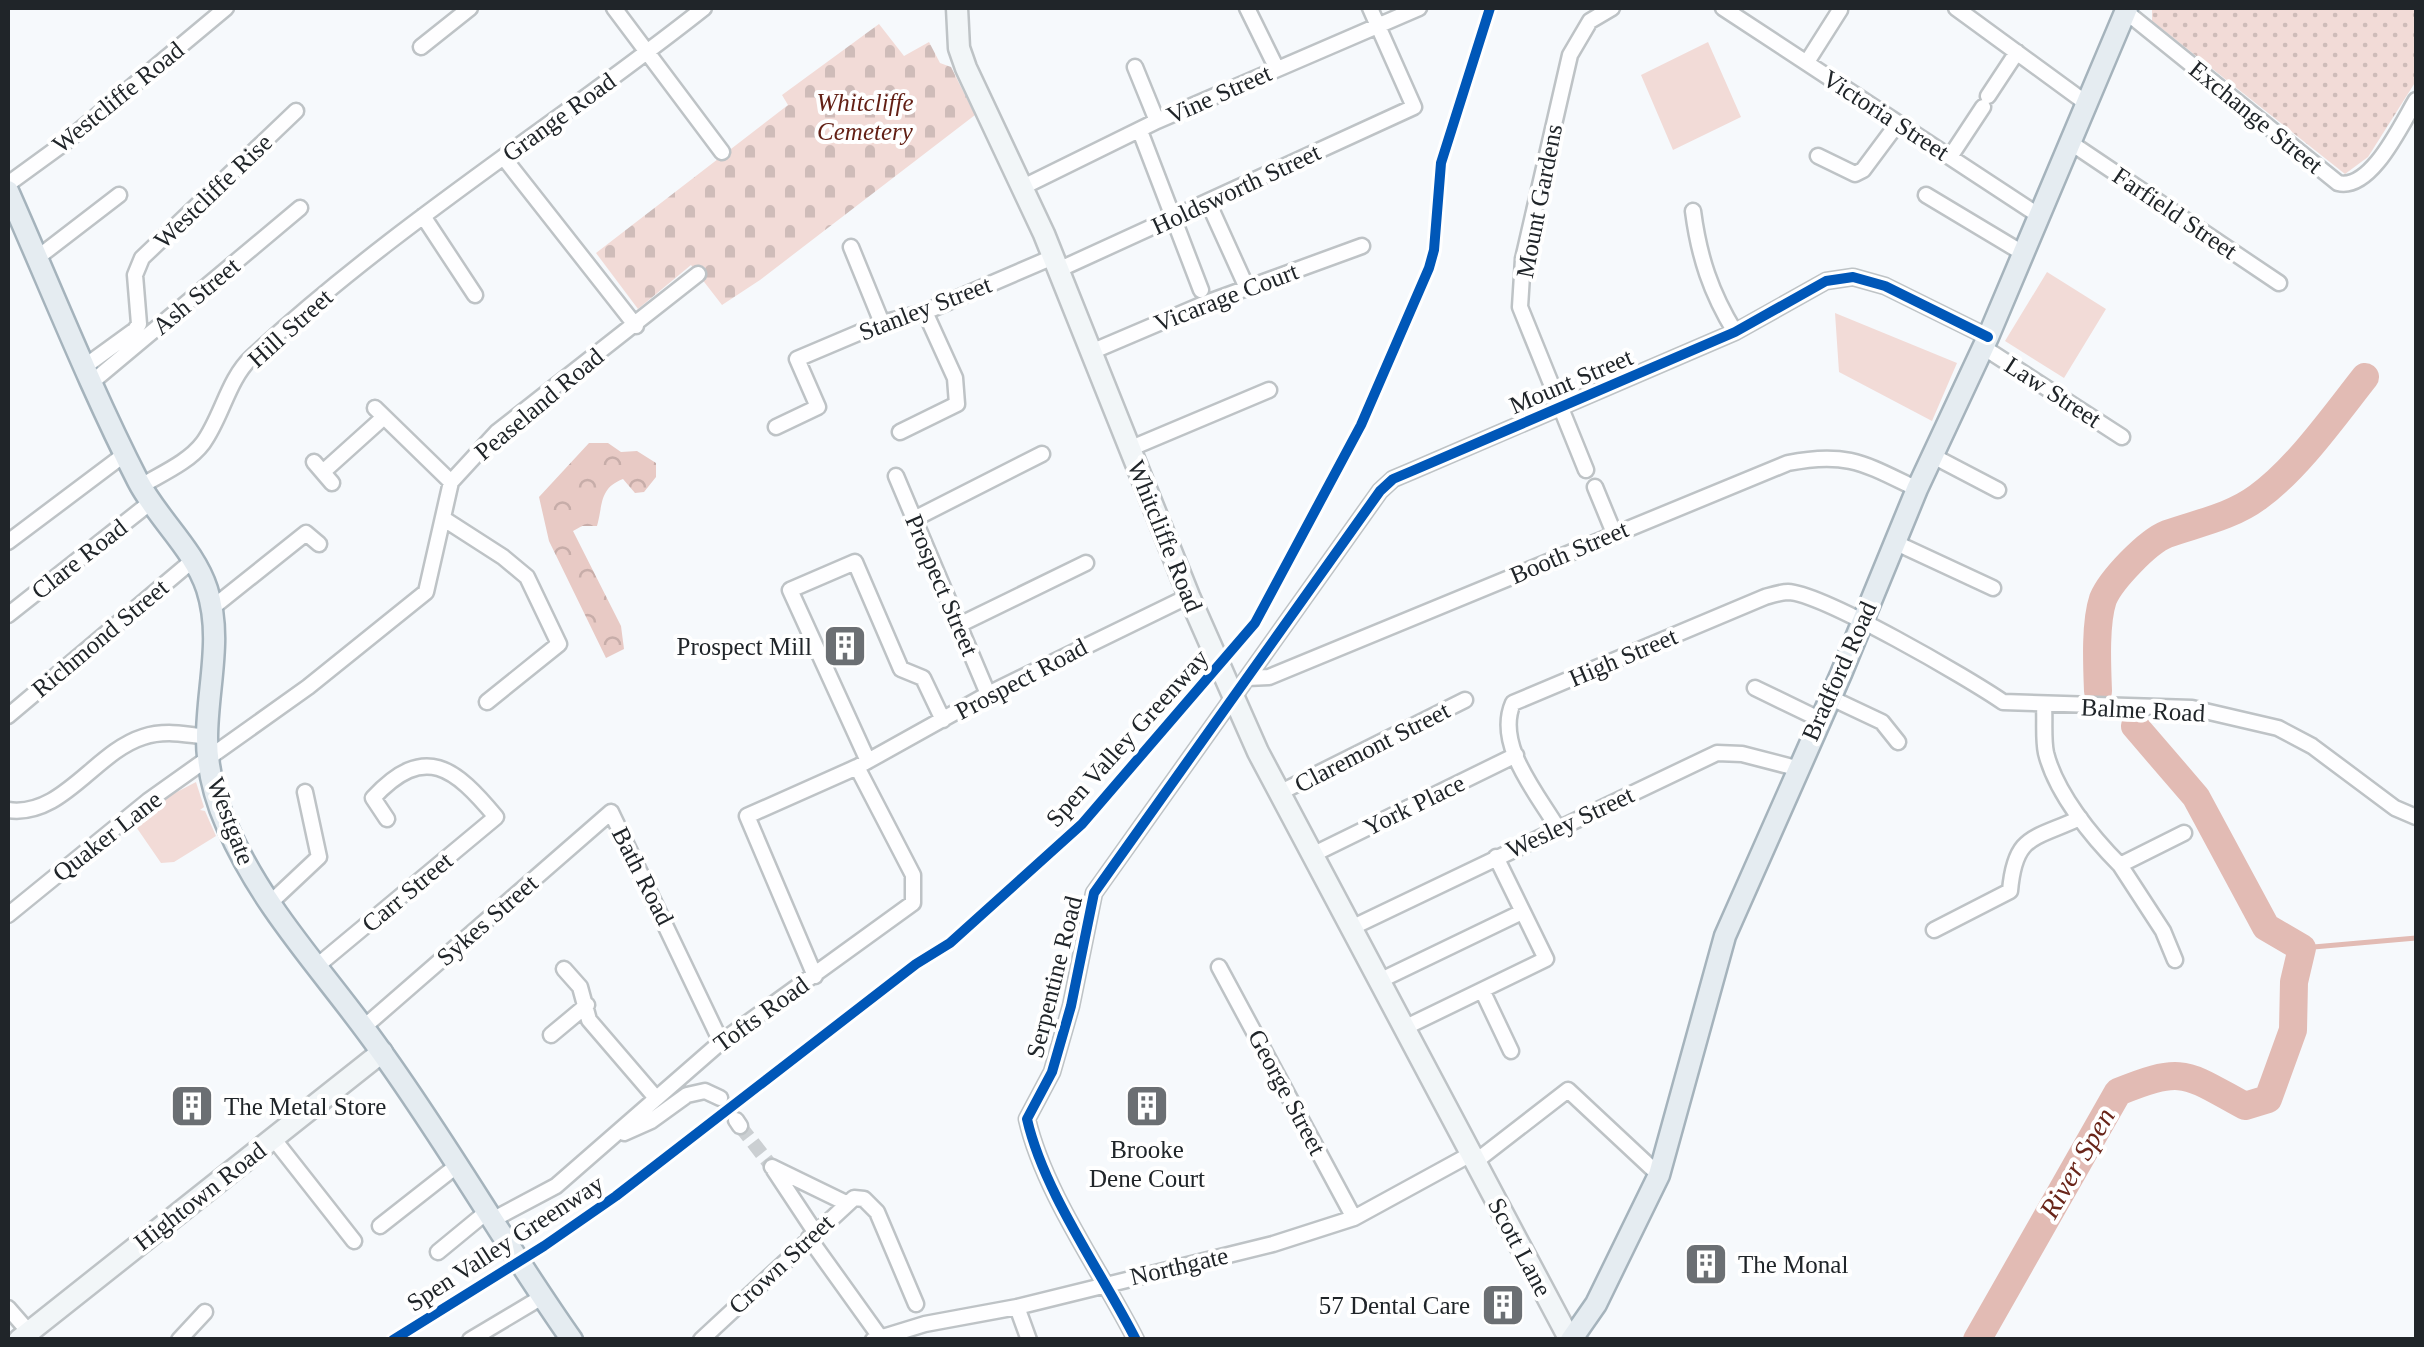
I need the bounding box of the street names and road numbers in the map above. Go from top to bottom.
street label: Westcliffe Road [47,36,189,158]
street label: Exchange Street [2184,55,2328,179]
street label: Vine Street [1163,59,1276,129]
street label: Victoria Street [1818,64,1954,166]
street label: Grange Road [497,67,621,167]
street label: Mount Gardens [1511,122,1567,280]
street label: Westcliffe Rise [149,128,277,254]
street label: Holdsworth Street [1148,138,1325,240]
street label: Farfield Street [2108,162,2242,264]
street label: Ash Street [147,252,245,340]
street label: Vicarage Court [1150,257,1302,337]
street label: Stanley Street [855,270,995,346]
street label: Hill Street [243,283,338,373]
street label: Peaseland Road [469,342,609,465]
street label: Mount Street [1505,343,1637,419]
street label: Law Street [2000,351,2106,433]
street label: Whitcliffe Road [1122,456,1208,616]
street label: Prospect Street [900,510,984,660]
street label: Clare Road [26,513,132,604]
street label: Booth Street [1506,515,1632,589]
street label: Richmond Street [27,573,173,703]
street label: Bradford Road [1796,597,1882,745]
street label: High Street [1565,622,1681,692]
street label: Prospect Road [951,633,1092,725]
street label: Spen Valley Greenway [1040,644,1214,832]
street label: Balme Road [2080,693,2206,727]
street label: Claremont Street [1290,696,1454,798]
street label: York Place [1359,769,1469,841]
street label: Westgate [202,774,260,868]
street label: Wesley Street [1502,781,1638,863]
street label: Quaker Lane [48,785,166,887]
street label: Bath Road [607,823,679,930]
street label: Carr Street [357,847,457,937]
street label: Sykes Street [431,869,543,971]
street label: Serpentine Road [1021,893,1087,1061]
street label: Tofts Road [709,970,814,1057]
street label: George Street [1243,1025,1331,1159]
street label: Hightown Road [129,1136,271,1256]
street label: Spen Valley Greenway [402,1169,609,1317]
street label: Scott Lane [1483,1193,1557,1301]
street label: Crown Street [723,1209,839,1319]
street label: Northgate [1127,1242,1231,1290]

